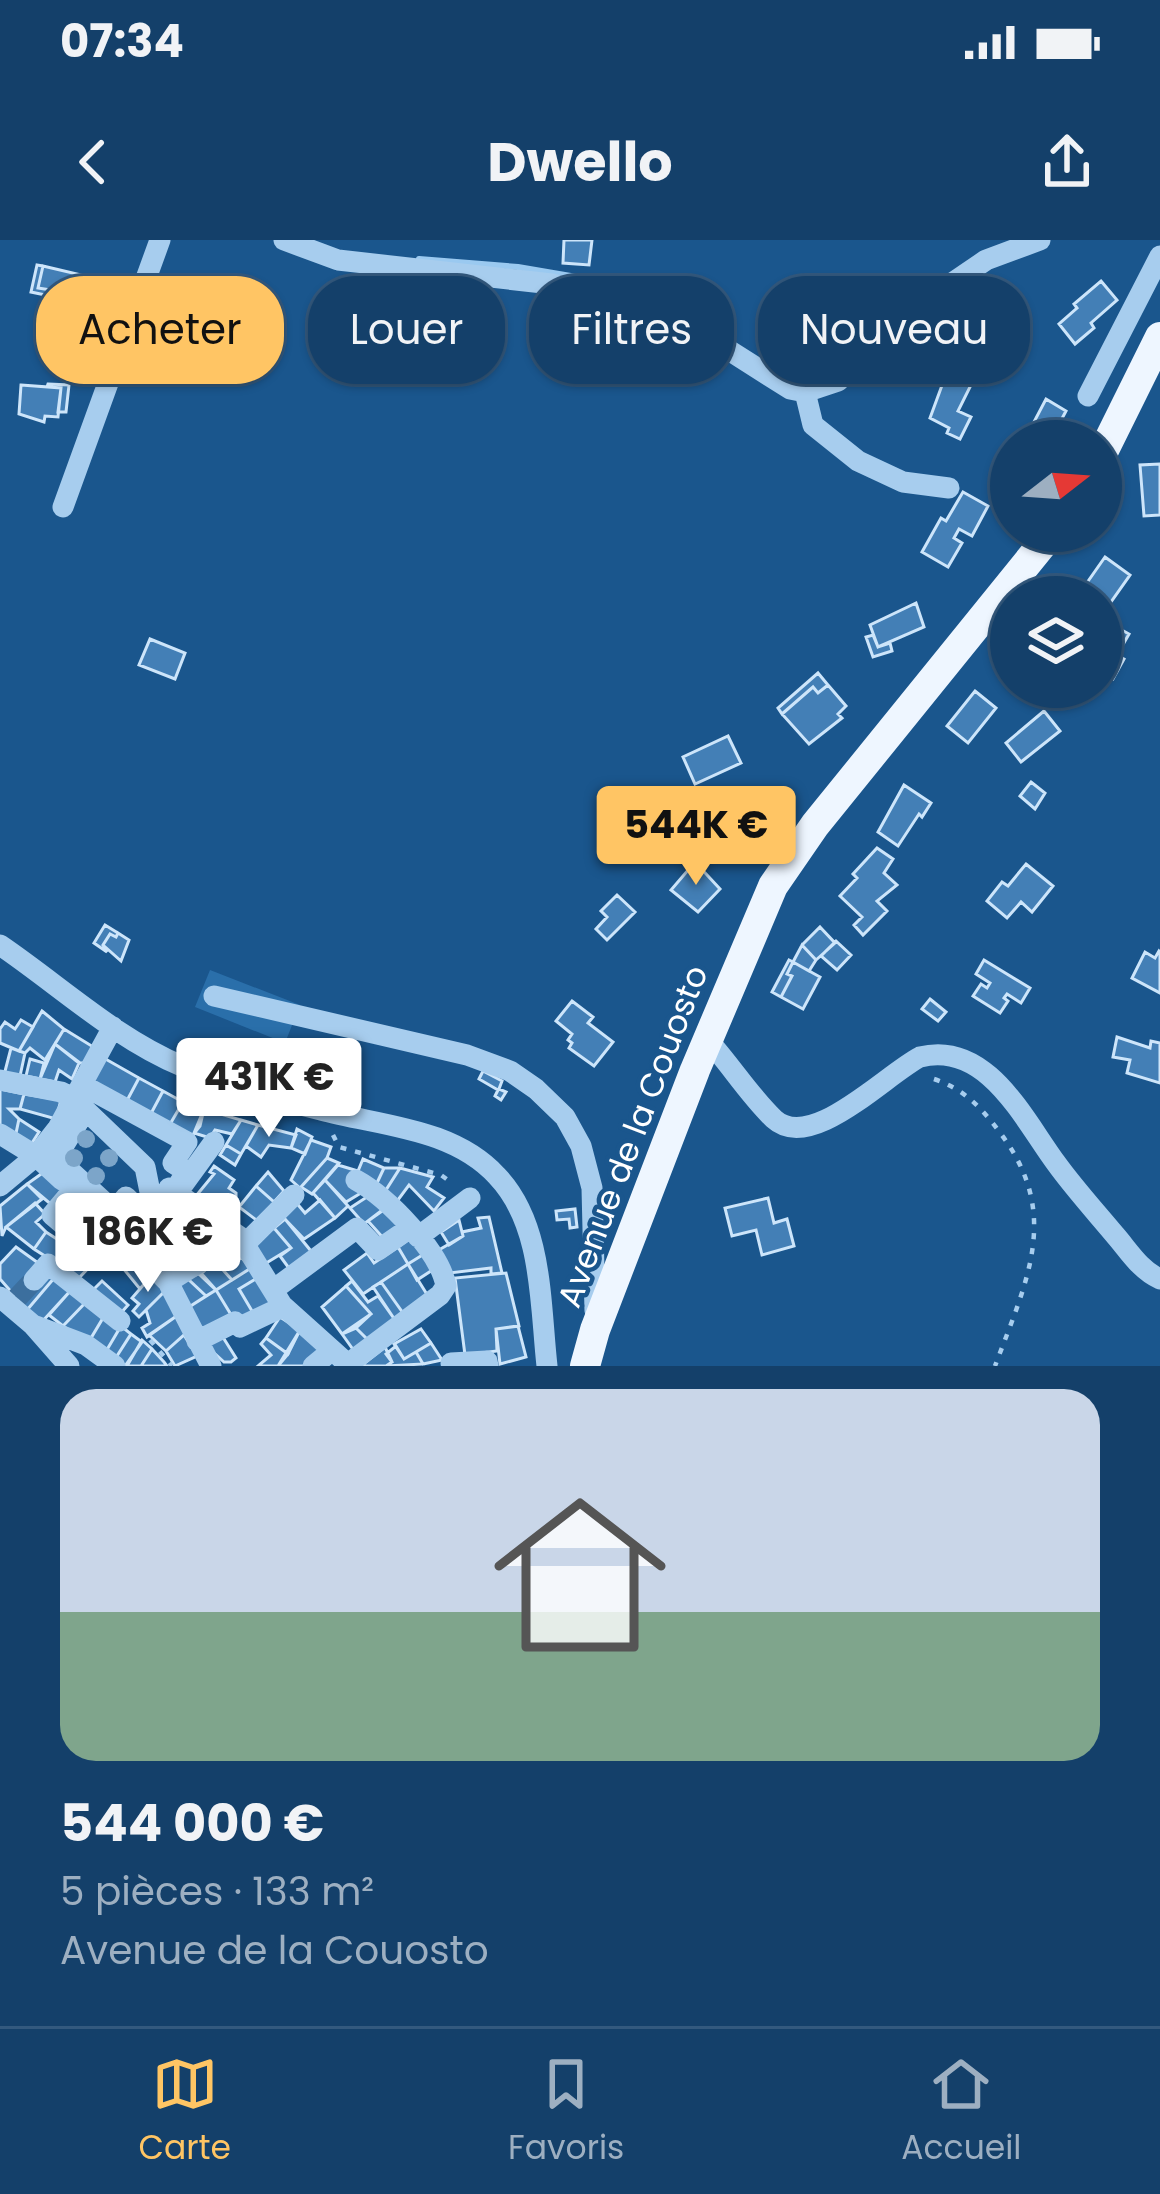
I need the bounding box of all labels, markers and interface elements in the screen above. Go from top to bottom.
text: 07:34 [60,10,184,73]
text: Dwello [487,124,673,200]
icon: back [60,129,126,195]
icon: share [1034,129,1100,195]
chip: Acheter [36,276,284,384]
chip: Louer [308,276,505,384]
chip: Filtres [529,276,734,384]
chip: Nouveau [758,276,1030,384]
north arrow [990,420,1122,552]
map controls [990,420,1122,708]
button: layers [990,576,1122,708]
pin: 544K € [598,786,794,888]
text: 544K € [624,797,768,852]
street label: Avenue de la Couosto [546,958,719,1314]
pin: 431K € [171,1038,367,1140]
text: 431K € [203,1049,335,1104]
pin: 186K € [50,1193,246,1295]
text: 186K € [82,1204,214,1259]
icon: home [472,1467,688,1683]
text: 544 000 € [60,1787,324,1859]
text: 5 pièces · 133 m² [60,1864,374,1919]
text: Avenue de la Couosto [60,1923,489,1978]
tab: Carte [139,2051,231,2173]
tab: Favoris [508,2051,624,2173]
tab: Accueil [901,2051,1021,2173]

